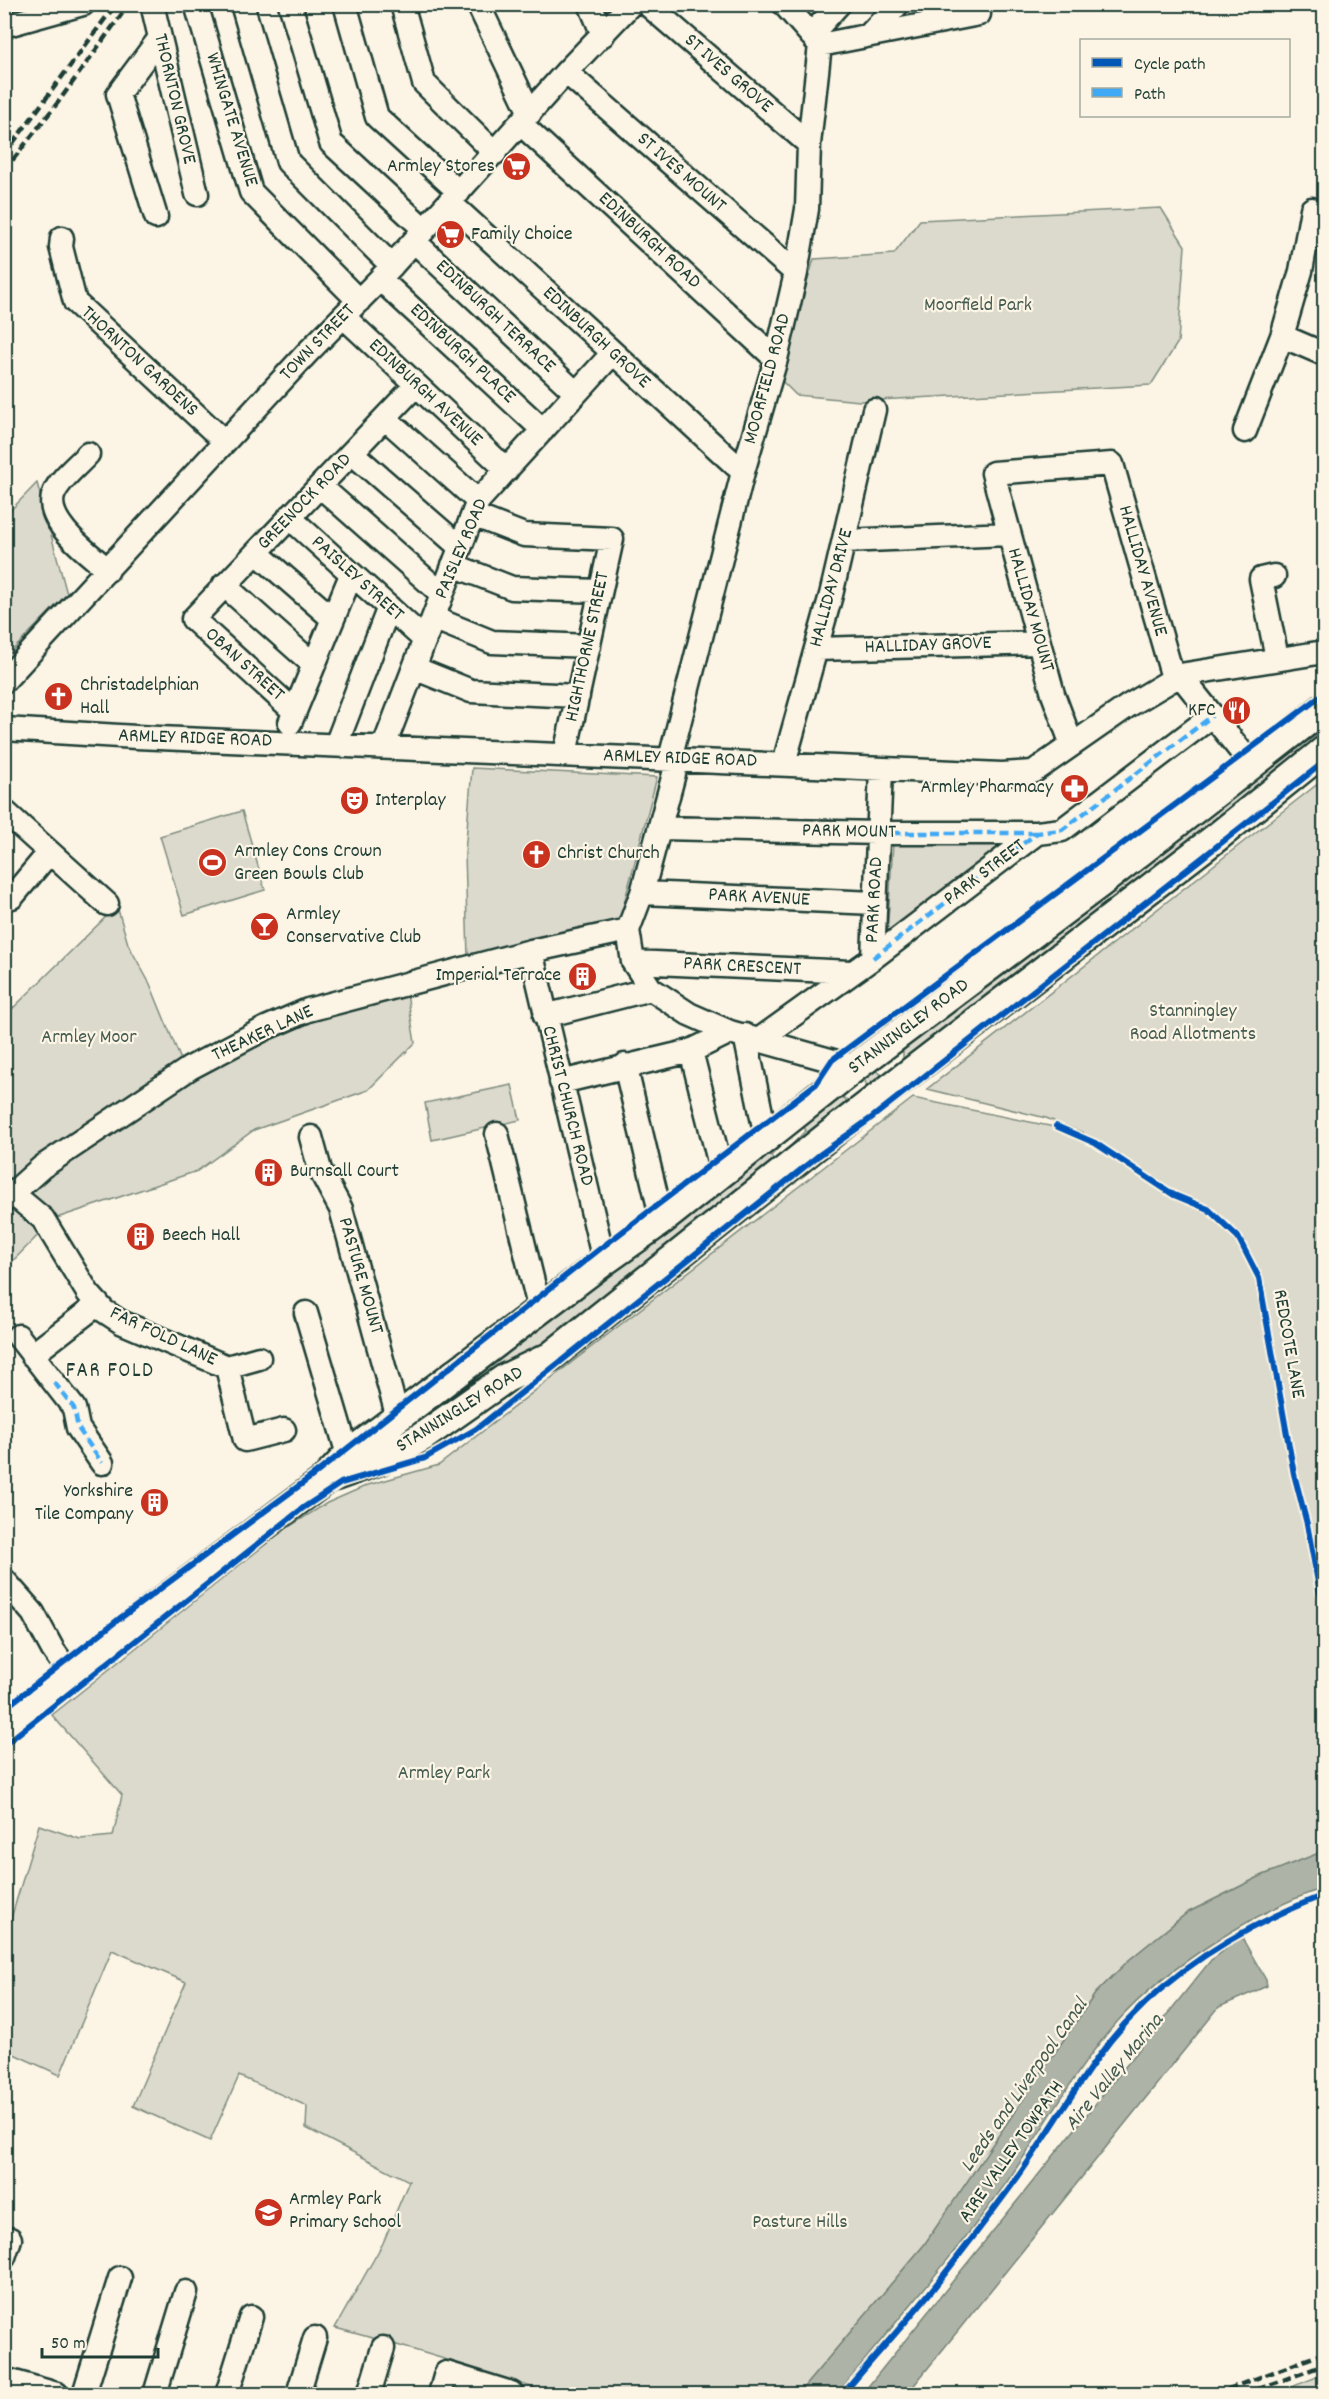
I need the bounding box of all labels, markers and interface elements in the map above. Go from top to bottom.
street label: ST IVES GROVE [677,27,779,121]
street label: THORNTON GROVE [145,31,203,167]
legend [1080,39,1290,117]
street label: WHINGATE AVENUE [197,50,265,190]
text: Cycle path [1134,53,1205,78]
text: Path [1134,83,1166,108]
street label: ST IVES MOUNT [630,126,732,220]
supermarket icon: Armley Stores [500,151,532,183]
place label: Armley Stores [387,153,495,181]
street label: EDINBURGH ROAD [591,186,707,296]
supermarket icon: Family Choice [434,219,466,251]
place label: Family Choice [471,221,573,249]
street label: EDINBURGH TERRACE [429,254,561,380]
street label: EDINBURGH GROVE [536,280,656,396]
park label: Moorfield Park [924,292,1032,320]
street label: EDINBURGH PLACE [403,297,521,411]
street label: TOWN STREET [274,298,362,388]
street label: THORNTON GARDENS [74,300,204,424]
street label: MOORFIELD ROAD [737,311,799,447]
street label: EDINBURGH AVENUE [362,332,488,454]
street label: GREENOCK ROAD [251,447,359,557]
street label: PAISLEY ROAD [428,494,496,604]
street label: HALLIDAY AVENUE [1110,502,1174,640]
street label: HALLIDAY DRIVE [803,526,861,650]
street label: PAISLEY STREET [304,529,410,629]
street label: HALLIDAY MOUNT [999,545,1061,675]
street label: HIGHTHORNE STREET [558,570,618,724]
street label: OBAN STREET [198,621,290,709]
street label: HALLIDAY GROVE [864,630,992,662]
place label: Christadelphian Hall [80,672,199,723]
church icon: Christadelphian Hall [43,681,75,713]
restaurant icon: KFC [1221,695,1253,727]
place label: KFC [1188,697,1216,725]
street label: ARMLEY RIDGE ROAD [118,722,272,756]
street label: ARMLEY RIDGE ROAD [603,742,757,776]
pharmacy icon: Armley Pharmacy [1058,772,1090,804]
place label: Armley Pharmacy [920,774,1054,802]
theatre icon: Interplay [338,785,370,817]
place label: Interplay [375,787,446,815]
street label: PARK MOUNT [802,817,896,847]
street label: PARK STREET [938,833,1032,913]
place label: Armley Cons Crown Green Bowls Club [234,838,382,889]
church icon: Christ Church [520,838,552,870]
place label: Christ Church [557,840,660,868]
sports icon: Armley Cons Crown Green Bowls Club [197,847,229,879]
street label: PARK ROAD [859,856,891,944]
street label: PARK AVENUE [707,881,811,915]
place label: Armley Conservative Club [286,901,421,952]
bar icon: Armley Conservative Club [249,910,281,942]
street label: PARK CRESCENT [682,950,802,984]
building icon: Imperial Terrace [566,960,598,992]
place label: Imperial Terrace [435,962,561,990]
street label: STANNINGLEY ROAD [843,972,975,1082]
street label: THEAKER LANE [208,998,318,1070]
park label: Stanningley Road Allotments [1130,998,1256,1049]
street label: CHRIST CHURCH ROAD [534,1023,600,1189]
park label: Armley Moor [41,1024,137,1052]
building icon: Burnsall Court [253,1156,285,1188]
place label: Burnsall Court [290,1158,399,1186]
street label: PASTURE MOUNT [330,1214,390,1338]
building icon: Beech Hall [125,1220,157,1252]
place label: Beech Hall [162,1222,240,1250]
street label: REDCOTE LANE [1265,1287,1311,1401]
street label: FAR FOLD LANE [105,1302,221,1372]
district label: FAR FOLD [66,1359,154,1385]
street label: STANNINGLEY ROAD [391,1360,529,1460]
place label: Yorkshire Tile Company [35,1478,134,1529]
building icon: Yorkshire Tile Company [138,1487,170,1519]
park label: Armley Park [398,1760,490,1788]
water label: Leeds and Liverpool Canal [954,1991,1097,2179]
water label: Aire Valley Marina [1058,2007,1172,2138]
street label: AIRE VALLEY TOWPATH [952,2075,1072,2229]
place label: Armley Park Primary School [289,2186,401,2237]
school or university icon: Armley Park Primary School [252,2196,284,2228]
park label: Pasture Hills [752,2209,848,2237]
scale bar [42,2321,158,2359]
text: 50 m [51,2332,86,2357]

